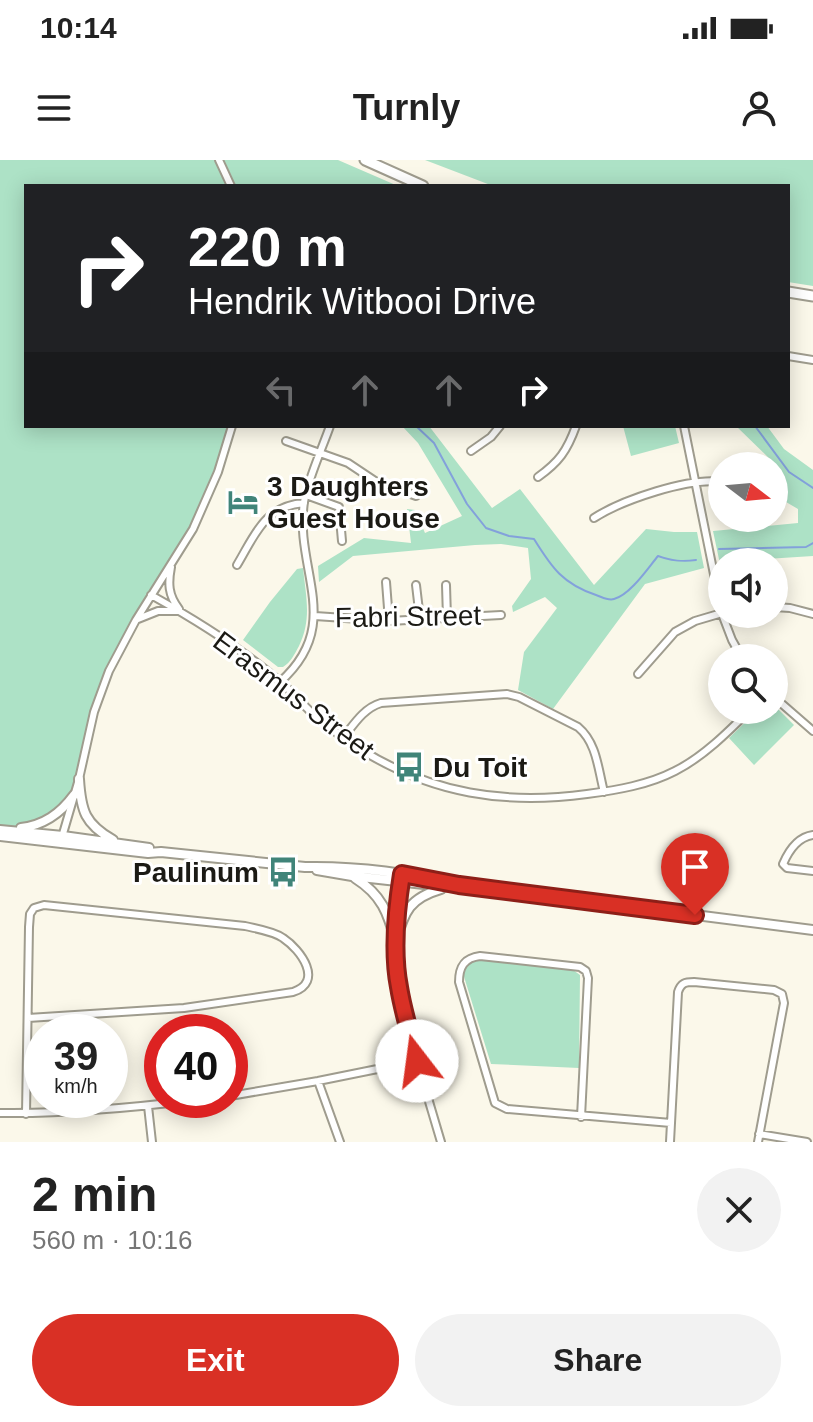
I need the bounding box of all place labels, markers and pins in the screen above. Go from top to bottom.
place label: 3 Daughters Guest House [267,471,440,534]
hotel icon: 3 Daughters Guest House [226,485,260,519]
bus stop icon: Du Toit [392,750,426,784]
place label: Du Toit [433,752,527,783]
pin [661,833,729,915]
bus stop icon: Paulinum [266,855,300,889]
place label: Paulinum [133,857,259,888]

